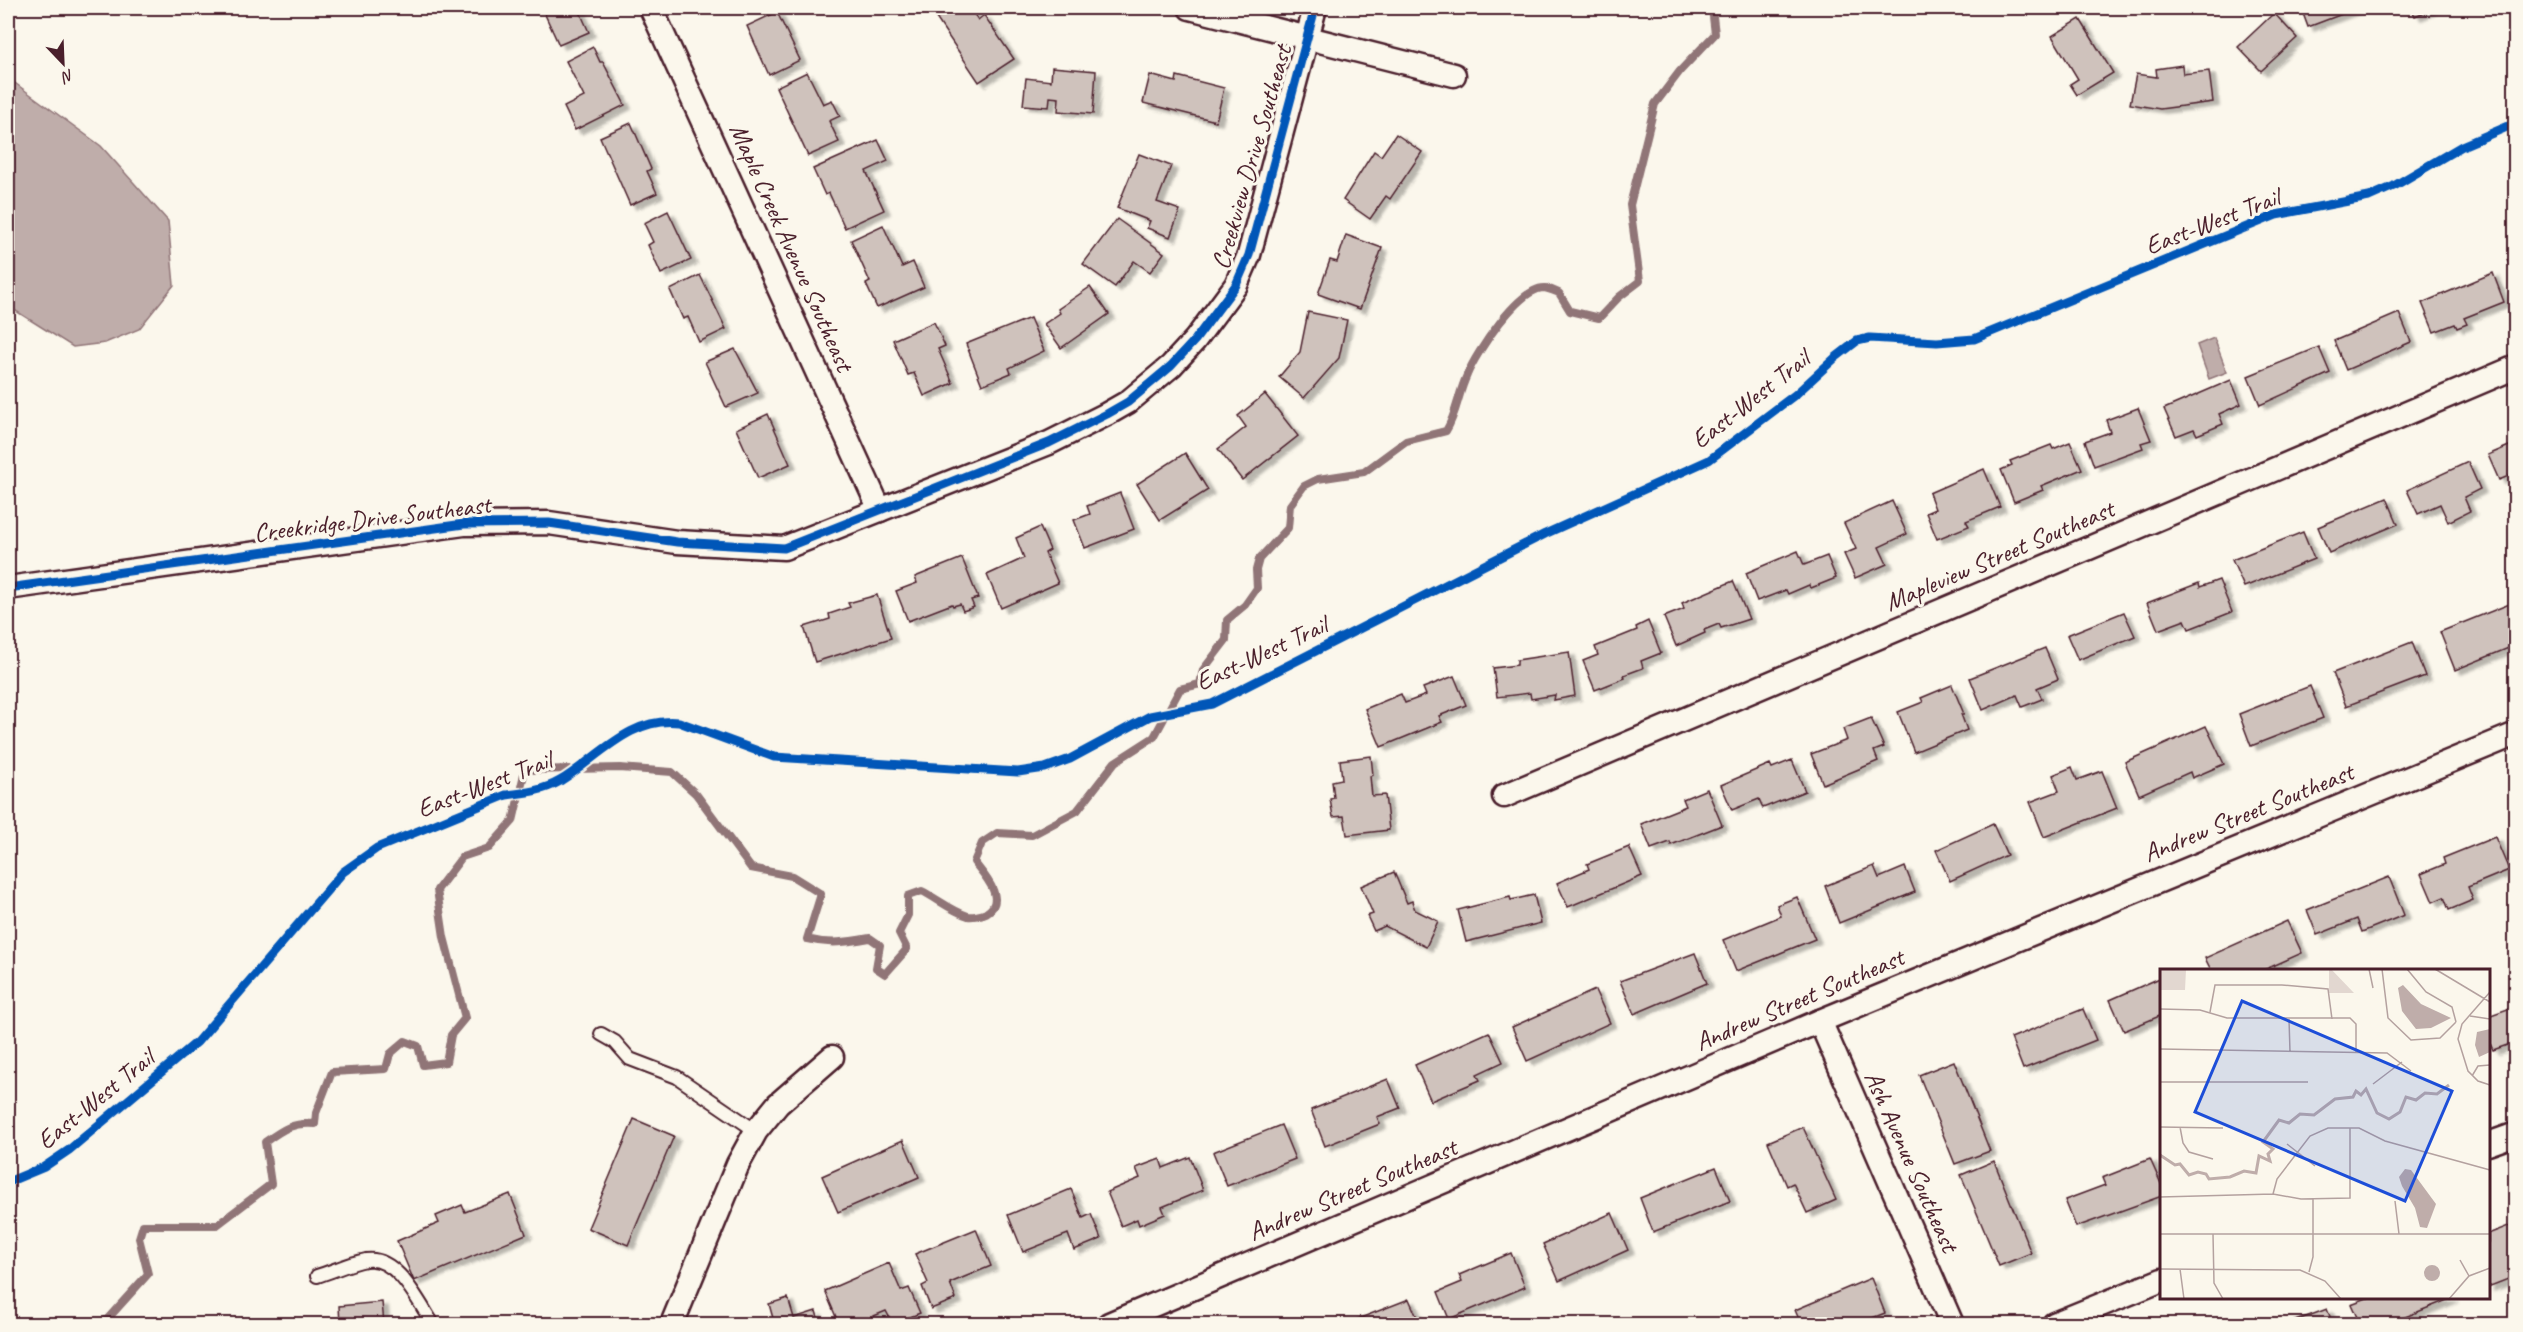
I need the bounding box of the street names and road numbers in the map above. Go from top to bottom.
street label: Creekview Drive Southeast [1204,39,1300,273]
street label: Maple Creek Avenue Southeast [722,118,862,379]
street label: East-West Trail [2140,179,2288,262]
street label: East-West Trail [1684,340,1820,456]
street label: Creekridge Drive Southeast [252,487,495,549]
street label: Mapleview Street Southeast [1880,491,2121,619]
street label: East-West Trail [1190,607,1336,698]
street label: East-West Trail [412,742,560,825]
street label: Andrew Street Southeast [2138,754,2360,870]
street label: Andrew Street Southeast [1690,940,1911,1058]
street label: East-West Trail [30,1039,164,1157]
street label: Ash Avenue Southeast [1857,1066,1967,1259]
street label: Andrew Street Southeast [1243,1130,1464,1248]

